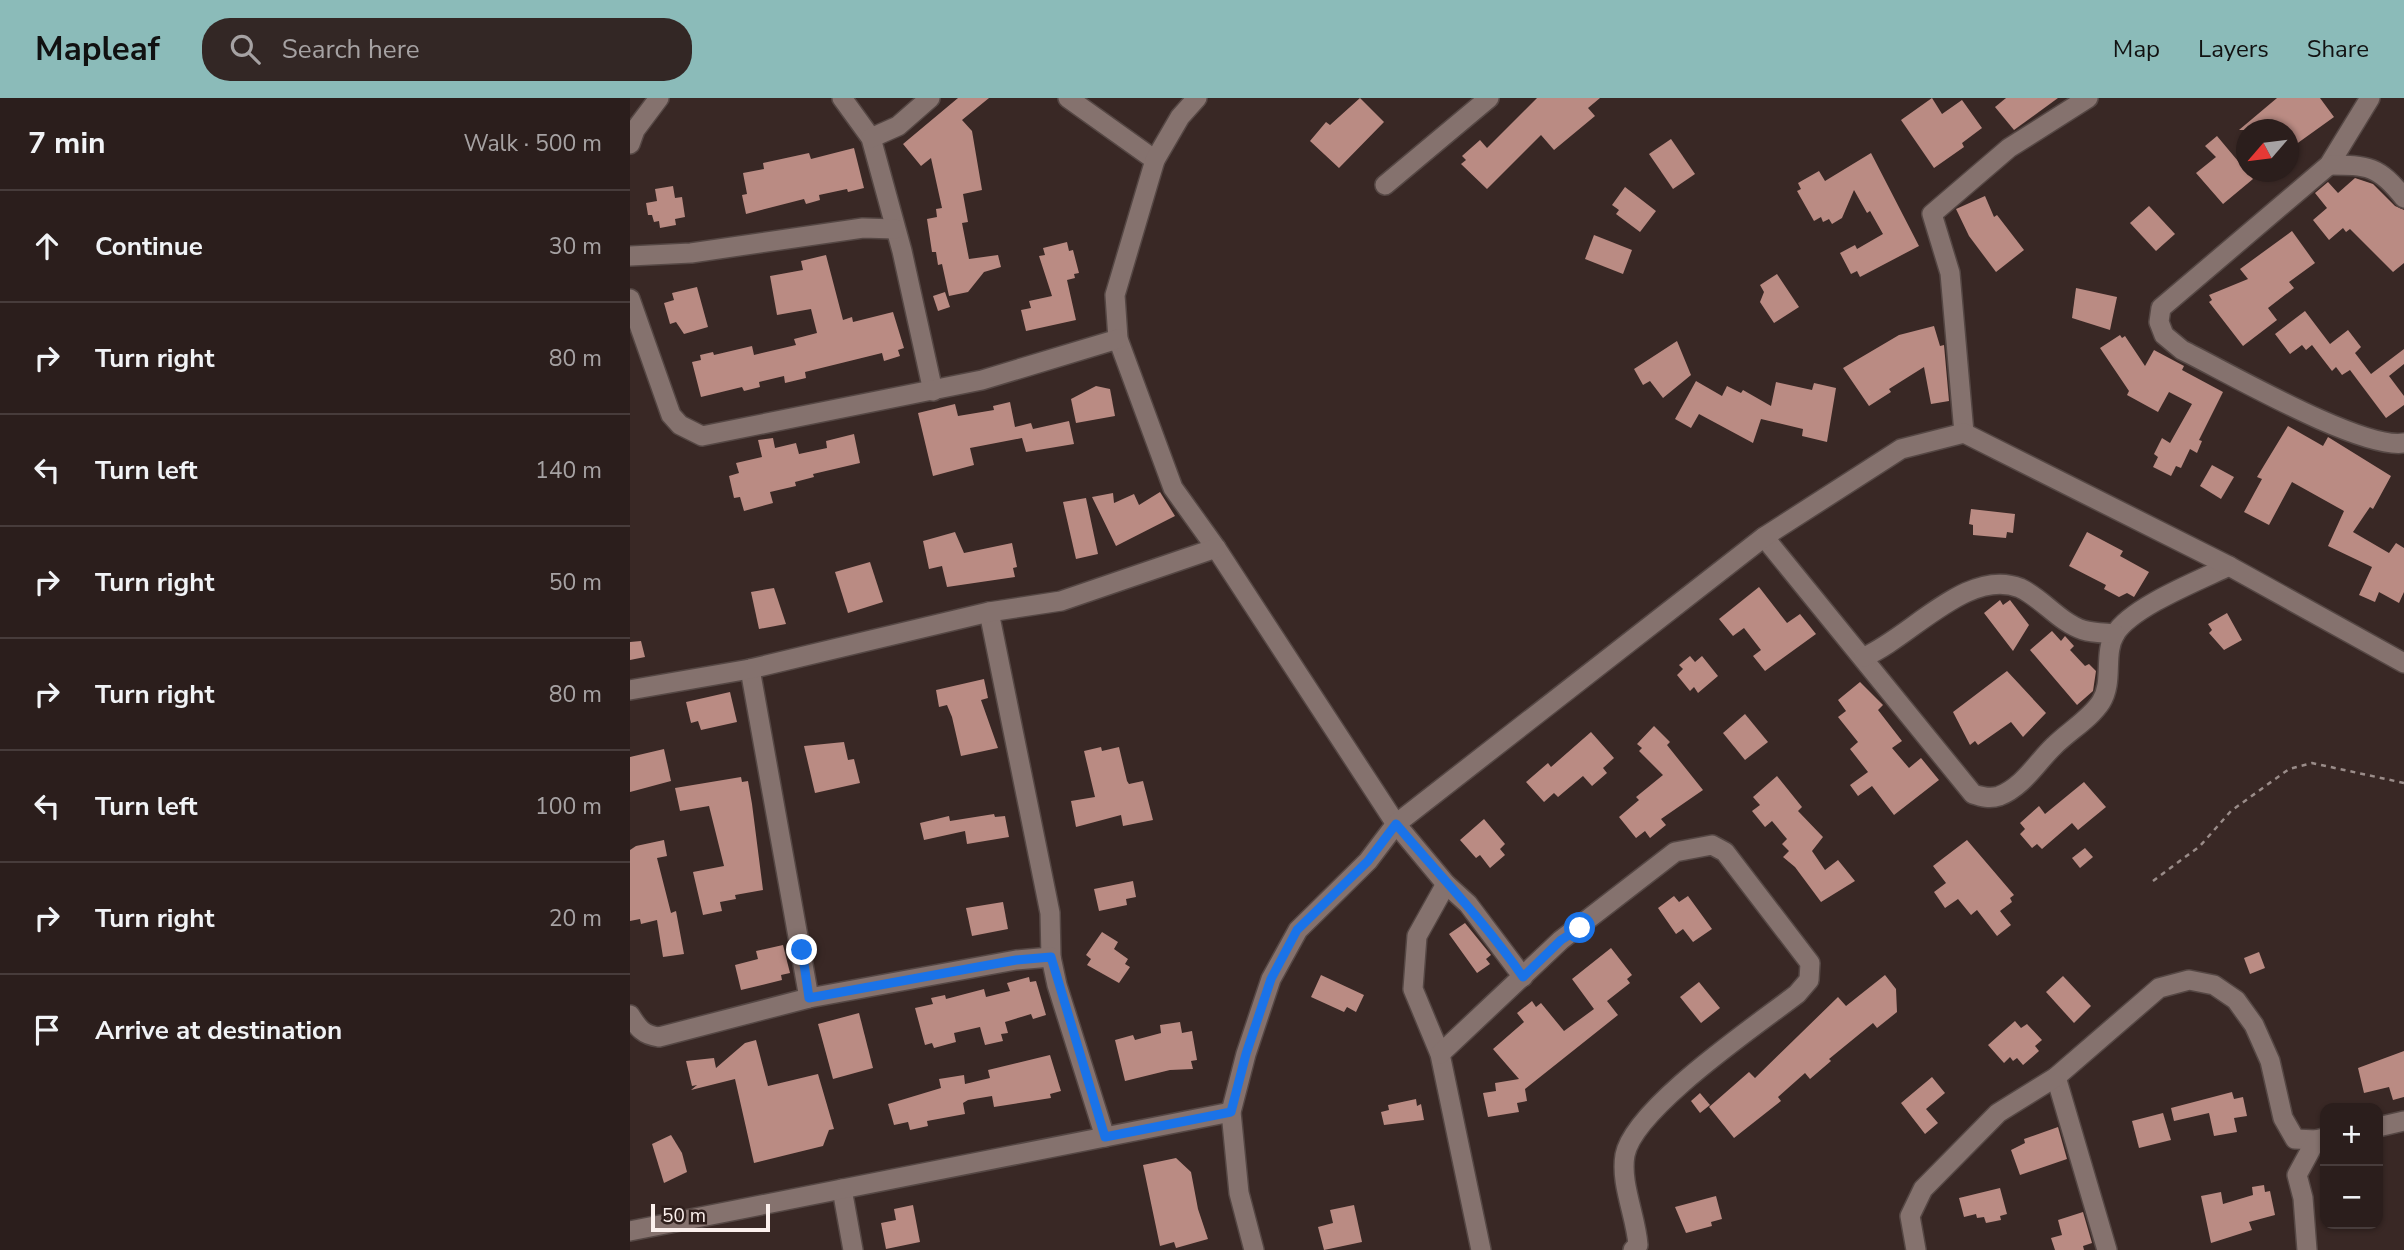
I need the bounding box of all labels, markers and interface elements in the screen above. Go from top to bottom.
search box [202,18,692,81]
text: Mapleaf [35,27,160,72]
icon: search [226,30,264,68]
text: Search here [282,32,420,67]
text: Map [2113,33,2160,65]
text: Layers [2198,33,2269,65]
text: Share [2307,33,2369,65]
north arrow [2236,119,2299,182]
text: 7 min [28,123,106,164]
text: Walk · 500 m [463,128,602,159]
icon: ahead [28,227,66,265]
text: Continue [95,229,203,264]
text: 30 m [549,231,602,262]
icon: right [28,339,66,377]
text: Turn right [95,341,214,376]
text: 80 m [549,343,602,374]
icon: left [28,451,66,489]
text: Turn left [95,453,198,488]
text: 140 m [535,455,602,486]
icon: right [28,563,66,601]
text: Turn right [95,565,214,600]
text: 50 m [549,567,602,598]
icon: right [28,675,66,713]
text: Turn right [95,677,214,712]
text: 80 m [549,679,602,710]
icon: left [28,787,66,825]
text: Turn left [95,789,198,824]
text: 100 m [535,791,602,822]
icon: right [28,899,66,937]
text: Turn right [95,901,214,936]
text: 20 m [549,903,602,934]
route start [1564,912,1595,943]
route end [786,934,817,965]
icon: arrive [28,1011,66,1049]
text: Arrive at destination [95,1013,342,1048]
map controls [2320,1103,2383,1229]
button: + [2320,1103,2383,1166]
button: − [2320,1166,2383,1229]
scale bar [651,1201,770,1233]
text: 50 m [662,1203,706,1229]

